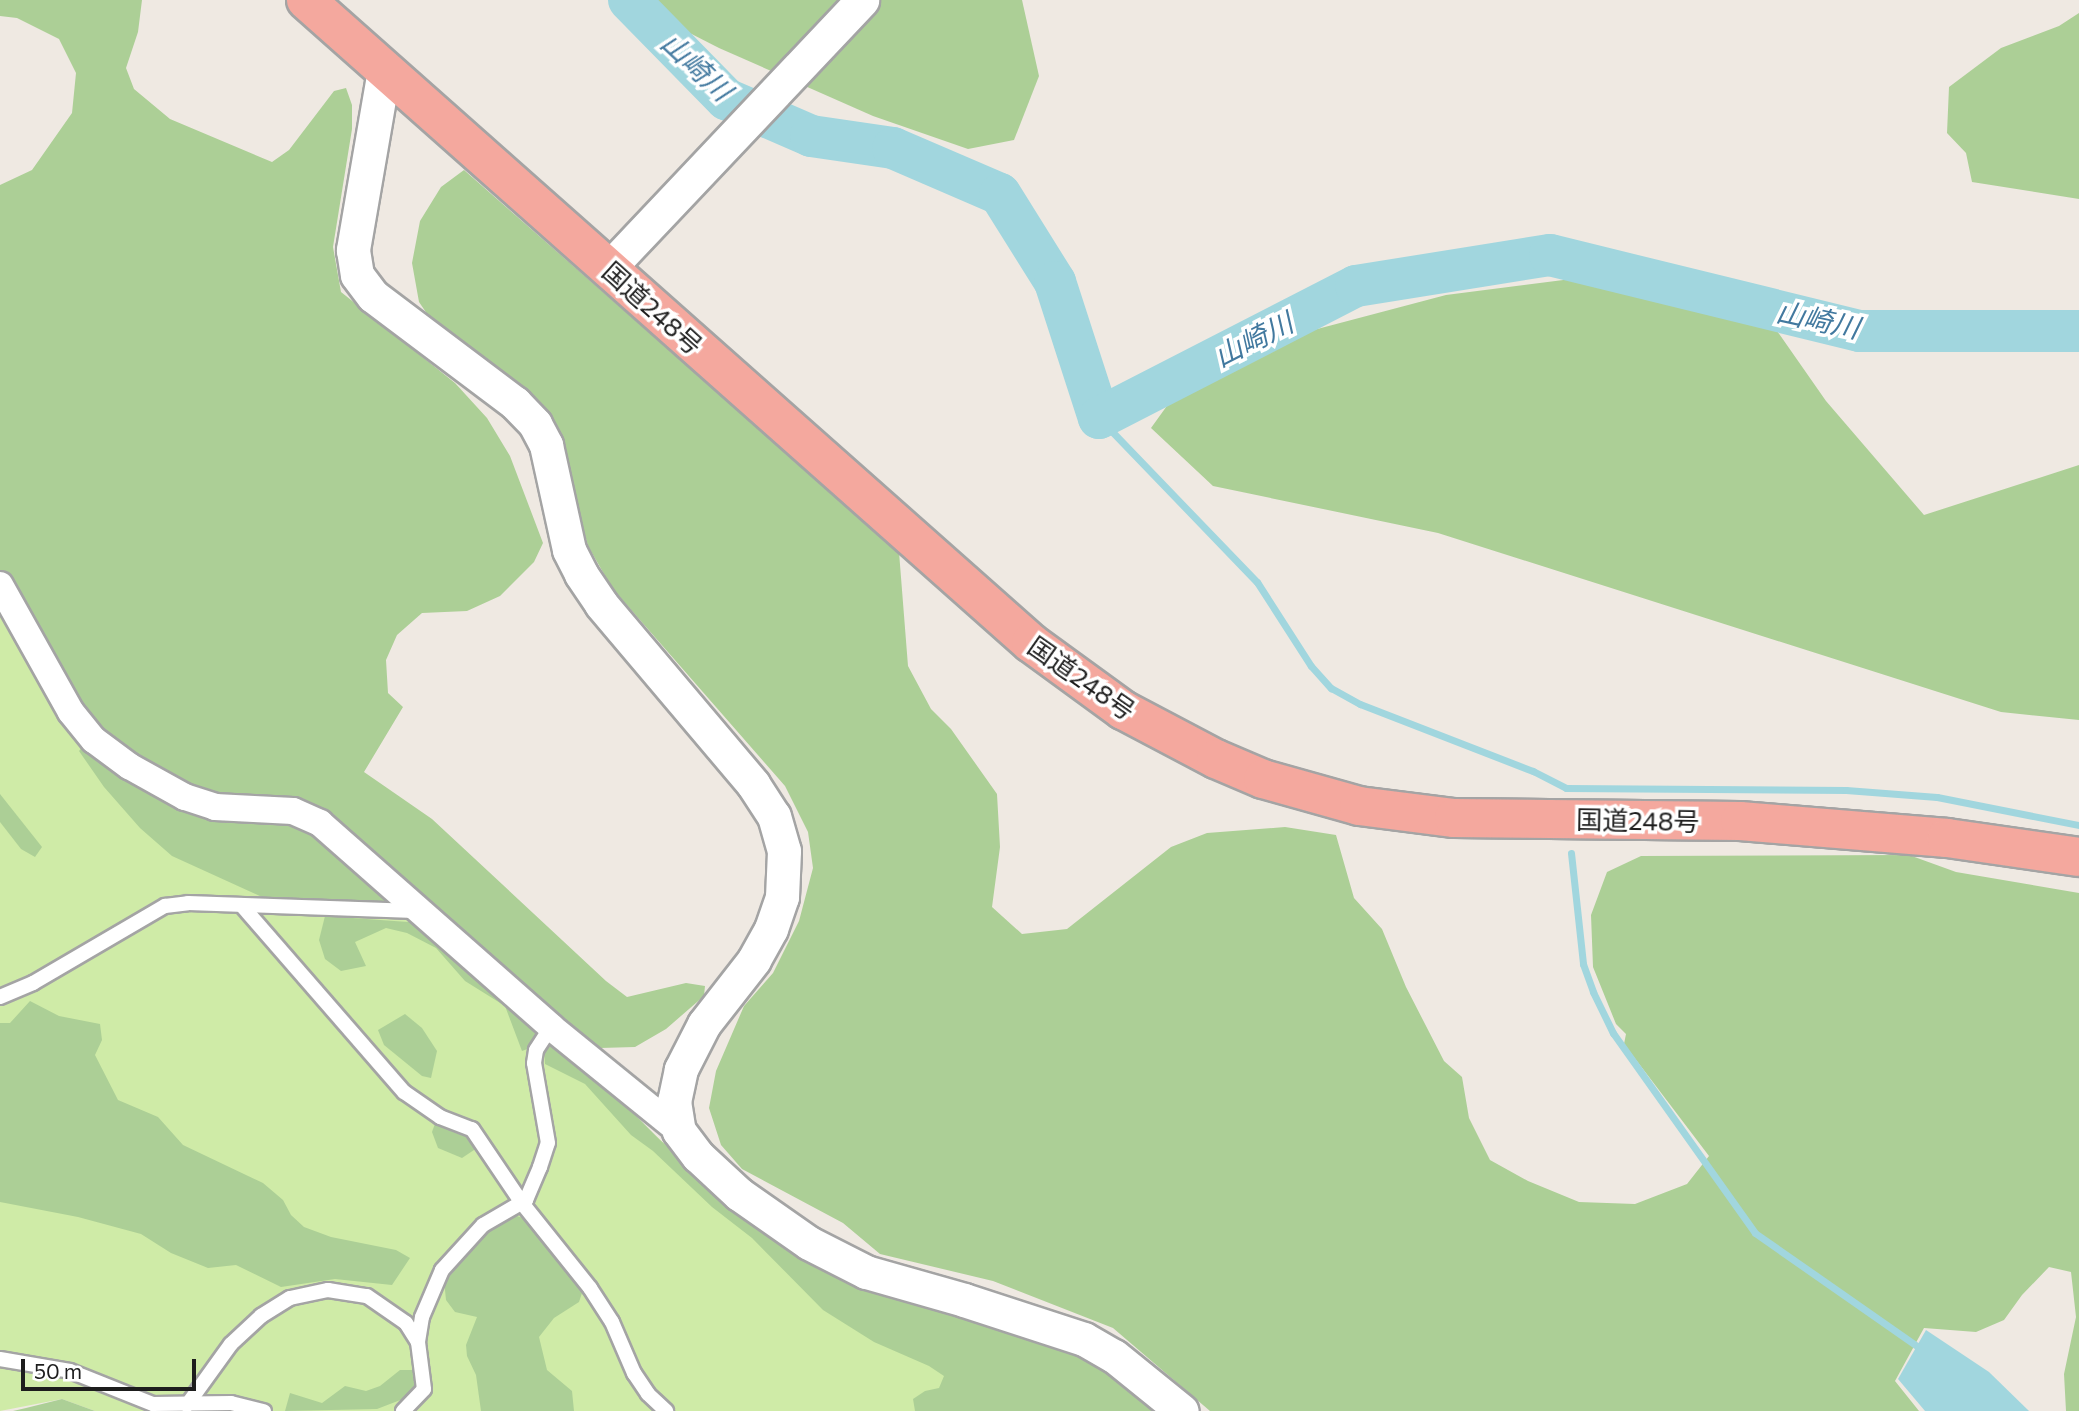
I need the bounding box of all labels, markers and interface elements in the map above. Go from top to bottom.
water label: 山崎川 [655,25,739,107]
street label: 国道248号 [597,255,709,361]
water label: 山崎川 [1773,294,1863,344]
water label: 山崎川 [1208,305,1298,373]
street label: 国道248号 [1023,630,1141,726]
street label: 国道248号 [1576,803,1700,837]
scale bar [24,1344,200,1388]
text: 50 m [34,1358,82,1383]

